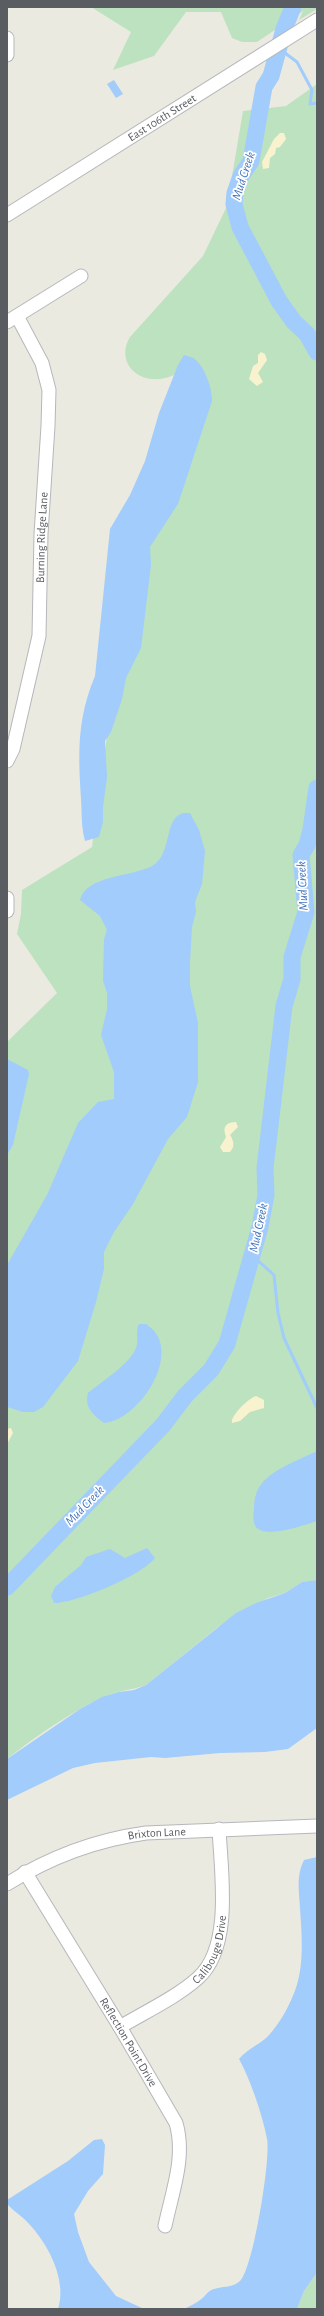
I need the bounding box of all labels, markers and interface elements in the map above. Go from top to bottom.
street label: East 106th Street [126,92,198,143]
water label: Mud Creek [230,150,258,202]
street label: Burning Ridge Lane [34,492,50,583]
water label: Mud Creek [295,861,311,911]
water label: Mud Creek [247,1202,271,1254]
water label: Mud Creek [63,1484,107,1528]
street label: Brixton Lane [127,1825,186,1842]
street label: Calibouge Drive [190,1915,228,1986]
street label: Reflection Point Drive [97,1995,159,2089]

